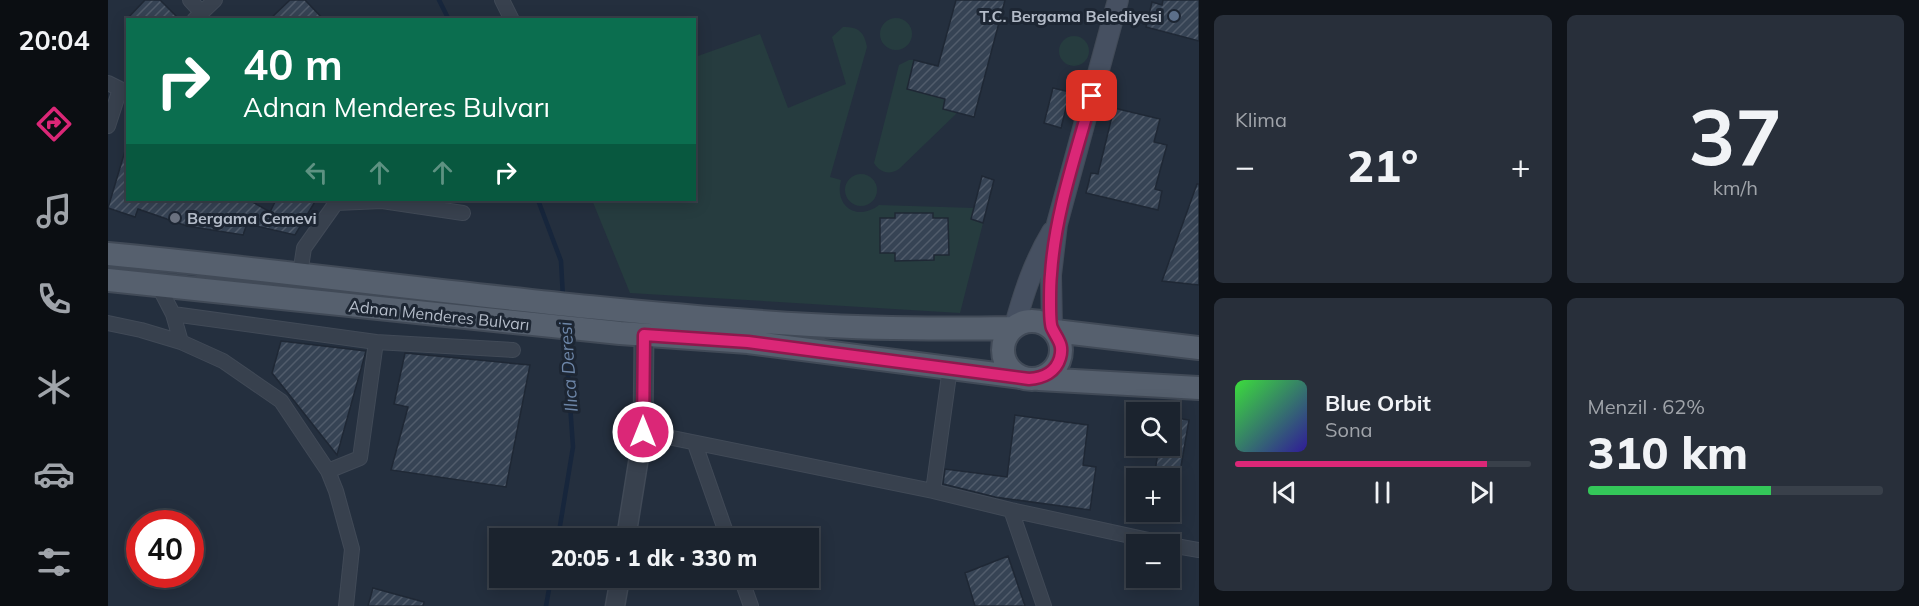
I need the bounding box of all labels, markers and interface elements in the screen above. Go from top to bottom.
place label: T.C. Bergama Belediyesi [979,6,1162,26]
marker: T.C. Bergama Belediyesi [1167,9,1181,23]
text: 20:04 [18,23,90,57]
text: 40 m [243,38,343,91]
icon: right [144,42,222,120]
pin [1066,70,1117,121]
icon: arrive [1075,79,1108,112]
text: 37 [1688,87,1782,185]
text: Adnan Menderes Bulvarı [243,90,550,124]
icon: directions [33,103,75,145]
text: Klima [1235,107,1287,132]
text: 21° [1347,137,1418,193]
text: − [1235,145,1255,186]
text: + [1511,145,1531,186]
icon: left [300,156,333,189]
icon: ahead [363,156,396,189]
icon: ahead [426,156,459,189]
icon: right [489,156,522,189]
text: km/h [1713,175,1758,200]
icon: music [33,190,75,232]
place label: Bergama Cemevi [187,208,317,228]
marker: Bergama Cemevi [168,211,182,225]
icon: phone [33,278,75,320]
street label: Adnan Menderes Bulvarı [347,296,531,334]
water label: Ilıca Deresi [553,320,583,413]
icon: climate [33,366,75,408]
text: Blue Orbit [1325,389,1431,417]
text: Menzil · 62% [1588,394,1705,419]
position arrow [611,400,675,464]
map controls [1126,402,1180,588]
button: search [1126,402,1180,456]
text: Sona [1325,417,1373,442]
text: 310 km [1588,424,1748,480]
icon: car [33,453,75,495]
button: + [1126,468,1180,522]
icon: previous [1268,476,1301,509]
icon: pause [1366,476,1399,509]
icon: next [1465,476,1498,509]
speed limit sign: 40 [126,510,204,588]
button: − [1126,534,1180,588]
icon: filters [33,541,75,583]
text: 20:05 · 1 dk · 330 m [551,544,757,572]

